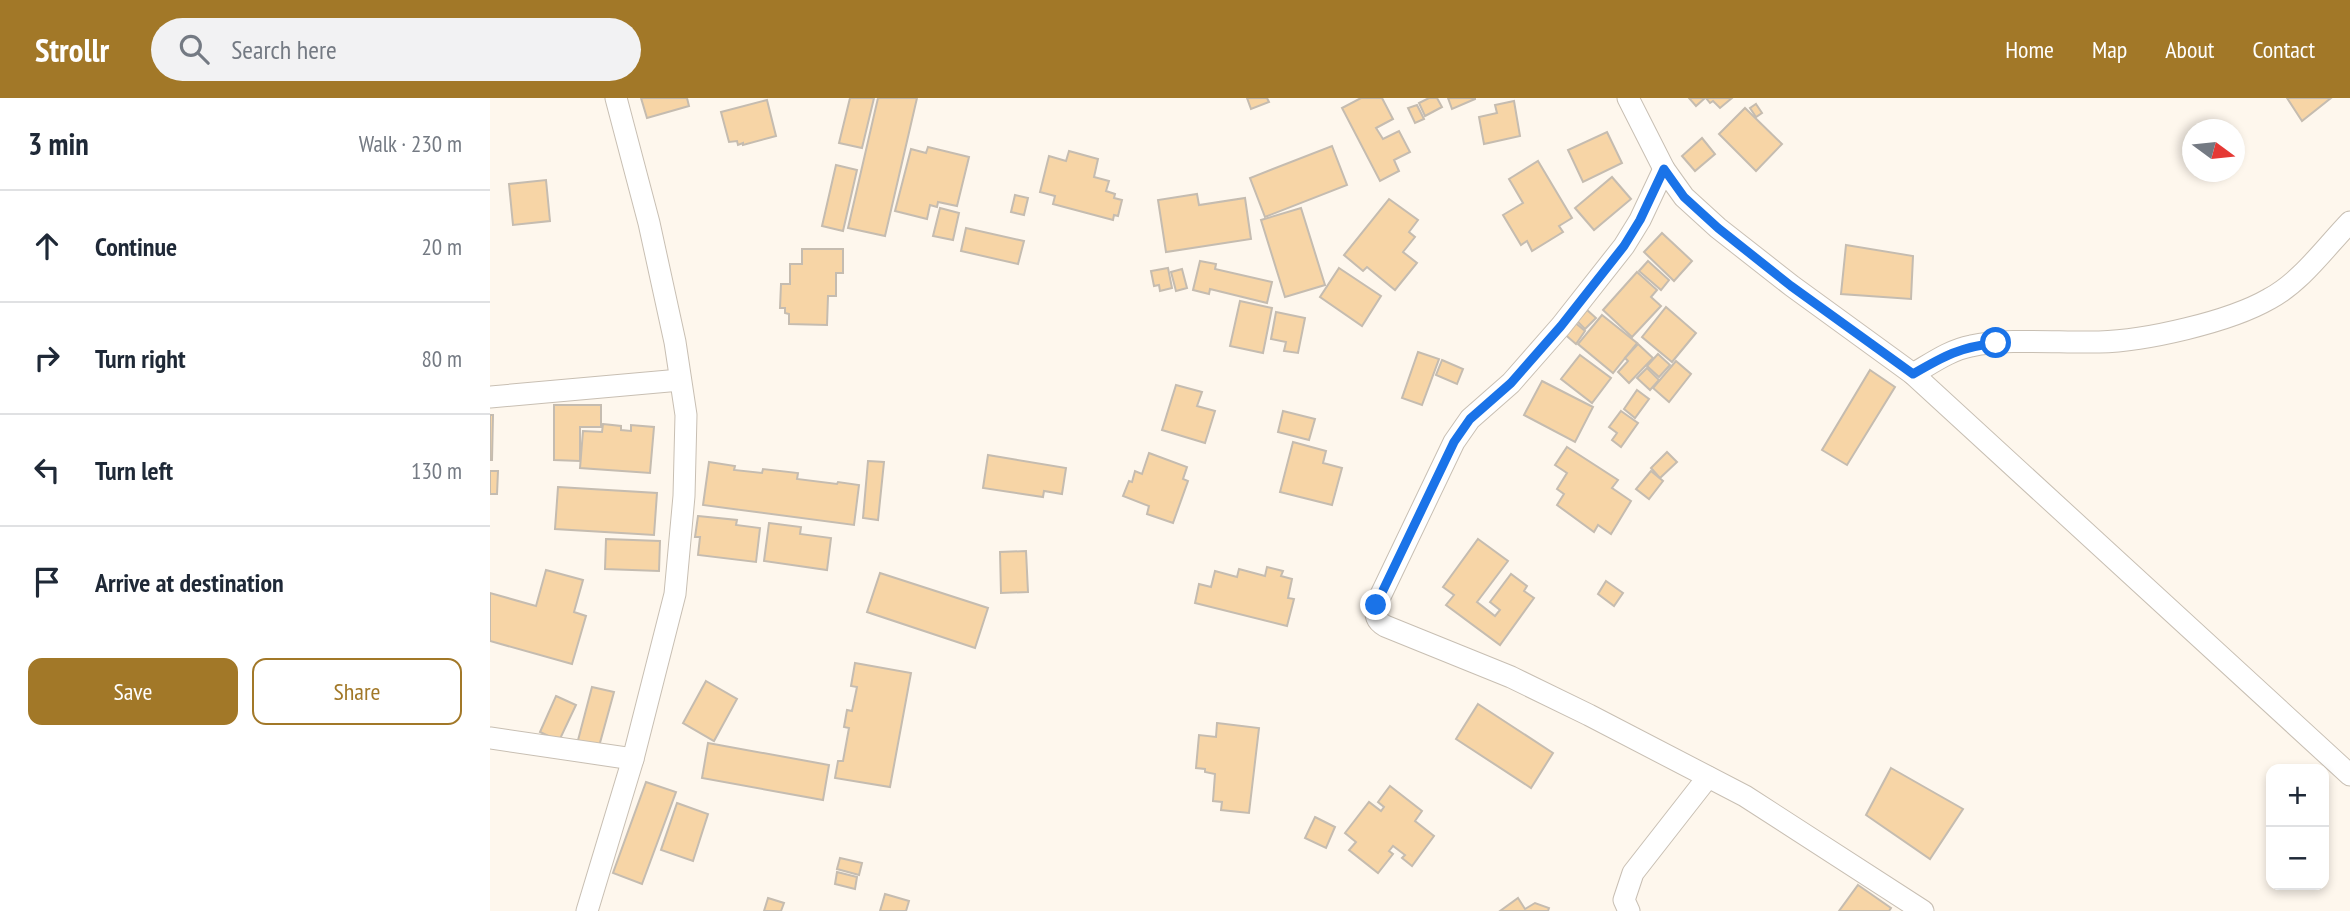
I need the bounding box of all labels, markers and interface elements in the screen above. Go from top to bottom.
search box [151,18,641,81]
text: Strollr [35,28,109,71]
icon: search [175,30,213,68]
text: Search here [231,33,337,66]
text: Home [2005,34,2054,65]
text: Map [2092,34,2127,65]
text: About [2165,34,2214,65]
text: Contact [2252,34,2315,65]
north arrow [2182,119,2245,182]
text: 3 min [28,124,89,163]
text: Walk · 230 m [359,129,462,158]
icon: ahead [28,227,66,265]
text: Continue [95,230,177,263]
text: 20 m [421,232,462,261]
route start [1980,327,2011,358]
icon: right [28,339,66,377]
text: Turn right [95,342,186,375]
text: 80 m [421,344,462,373]
icon: left [28,451,66,489]
text: Turn left [95,454,173,487]
text: 130 m [411,456,462,485]
icon: arrive [28,563,66,601]
text: Arrive at destination [95,566,284,599]
route end [1360,589,1391,620]
button: Save [28,658,238,725]
button: Share [252,658,462,725]
map controls [2266,764,2329,890]
button: + [2266,764,2329,827]
button: − [2266,827,2329,890]

